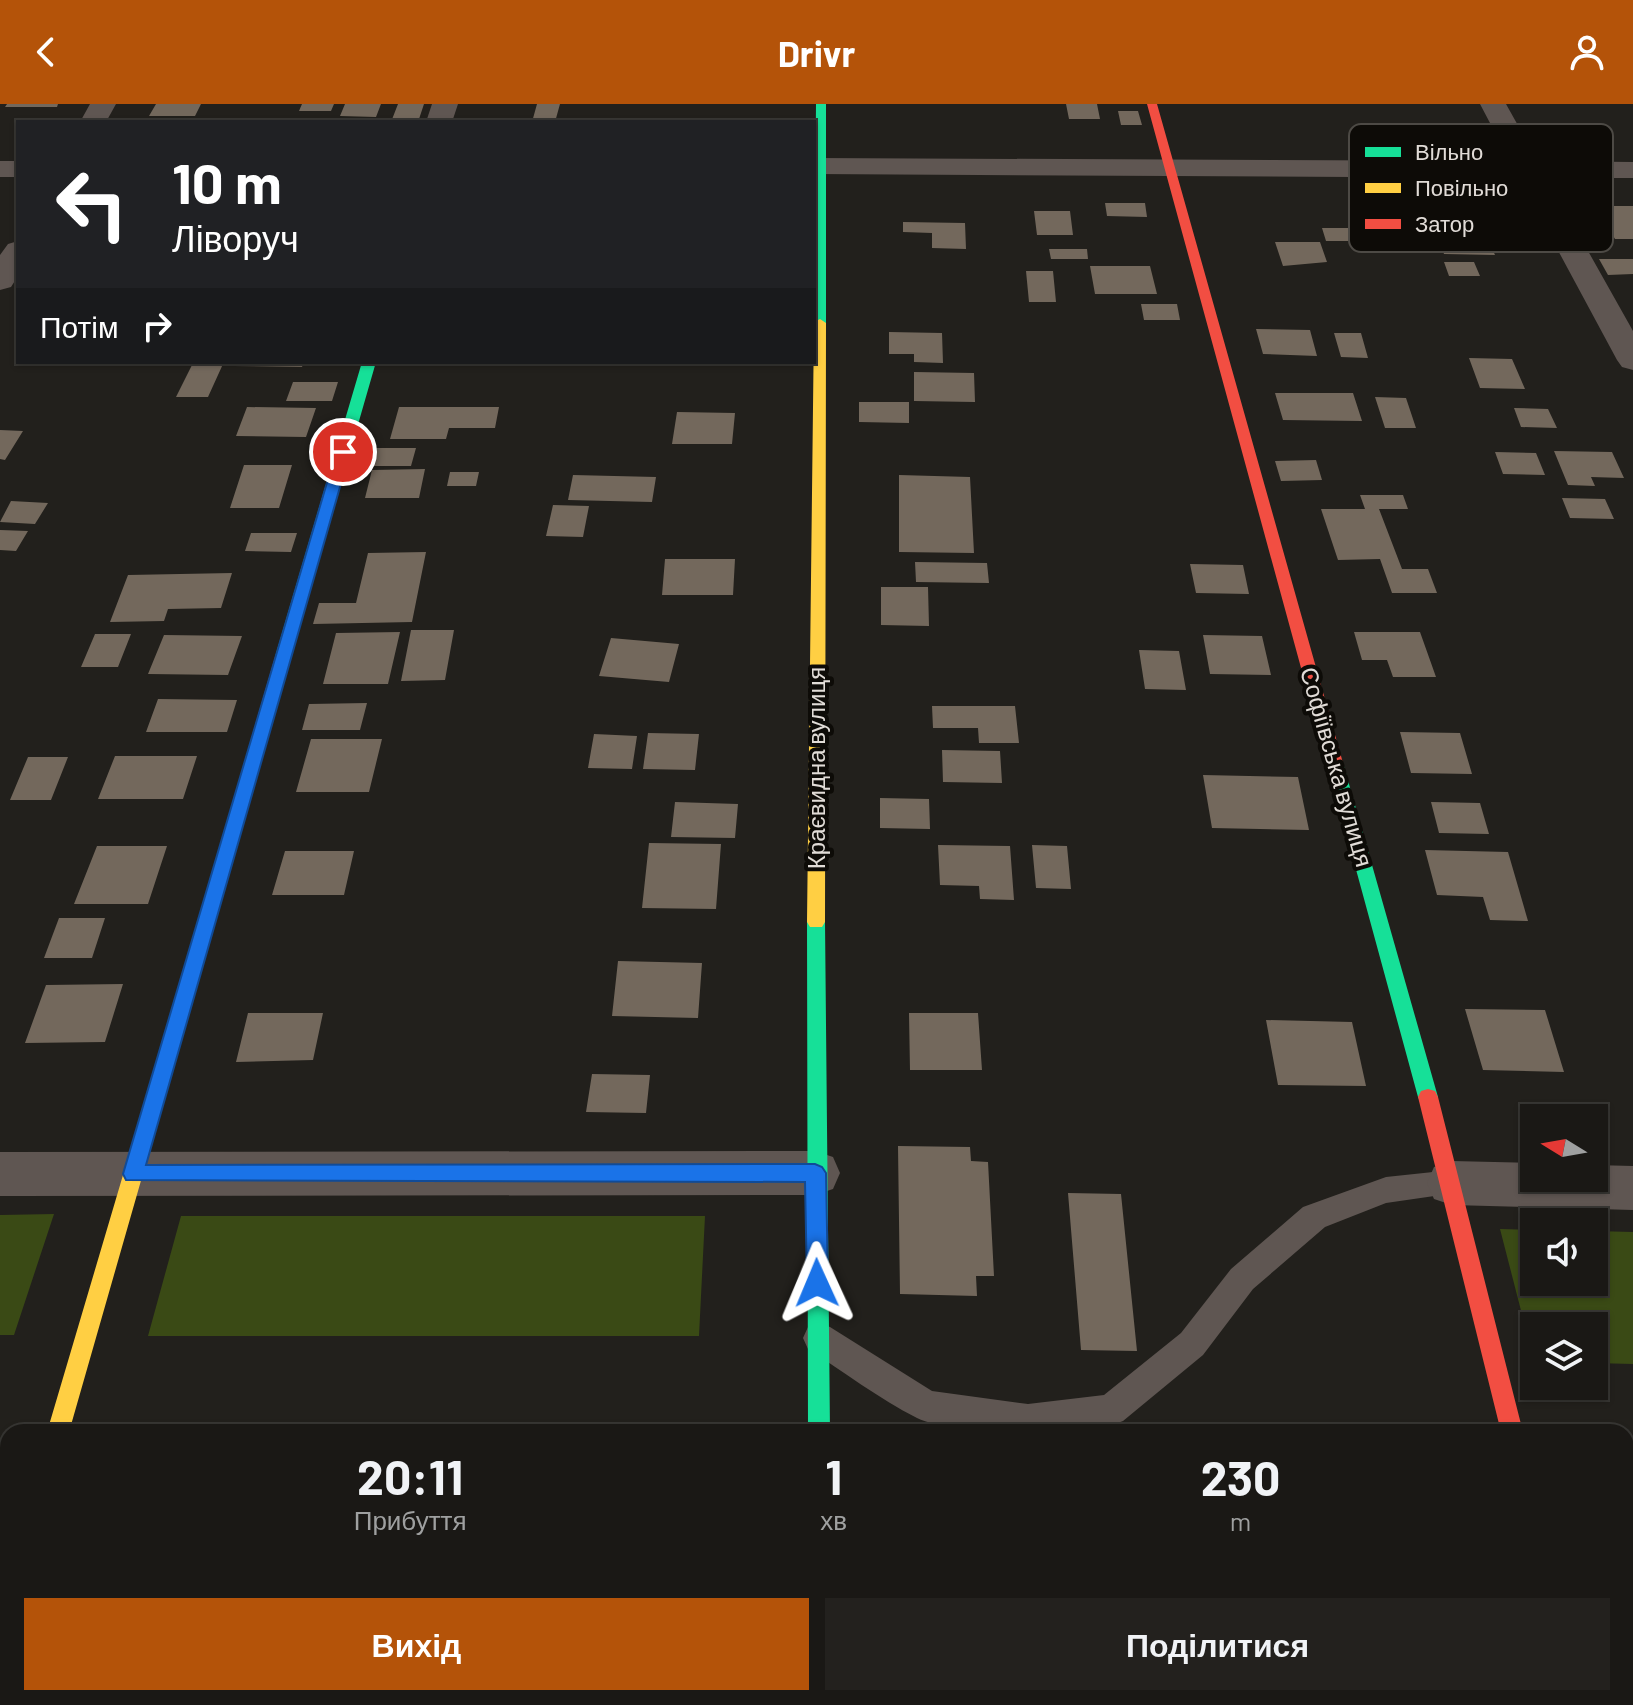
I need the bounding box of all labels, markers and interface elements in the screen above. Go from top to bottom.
icon: back [24,30,68,74]
icon: person [1565,30,1609,74]
text: Drivr [778,31,855,74]
legend [1349,124,1613,252]
text: Вільно [1415,138,1483,164]
text: 10 m [172,148,282,215]
icon: left [40,152,144,256]
text: Повільно [1415,174,1508,200]
text: Затор [1415,210,1474,237]
text: Ліворуч [172,216,299,259]
icon: right [135,304,179,348]
text: Потім [40,308,119,344]
pin [309,418,377,486]
icon: arrive [321,430,365,474]
street label: Софіївська вулиця [1295,663,1380,870]
street label: Краєвидна вулиця [801,667,830,869]
north arrow [1520,1104,1608,1192]
map controls [1520,1104,1608,1400]
button: sound [1520,1208,1608,1296]
position arrow [775,1241,859,1325]
button: layers [1520,1312,1608,1400]
text: 20:11 [357,1447,463,1505]
text: 1 [825,1447,842,1505]
text: 230 [1201,1448,1280,1506]
text: Прибуття [354,1504,467,1535]
text: хв [820,1504,847,1535]
text: m [1230,1505,1251,1536]
button: Вихід [24,1598,809,1690]
button: Поділитися [825,1598,1610,1690]

